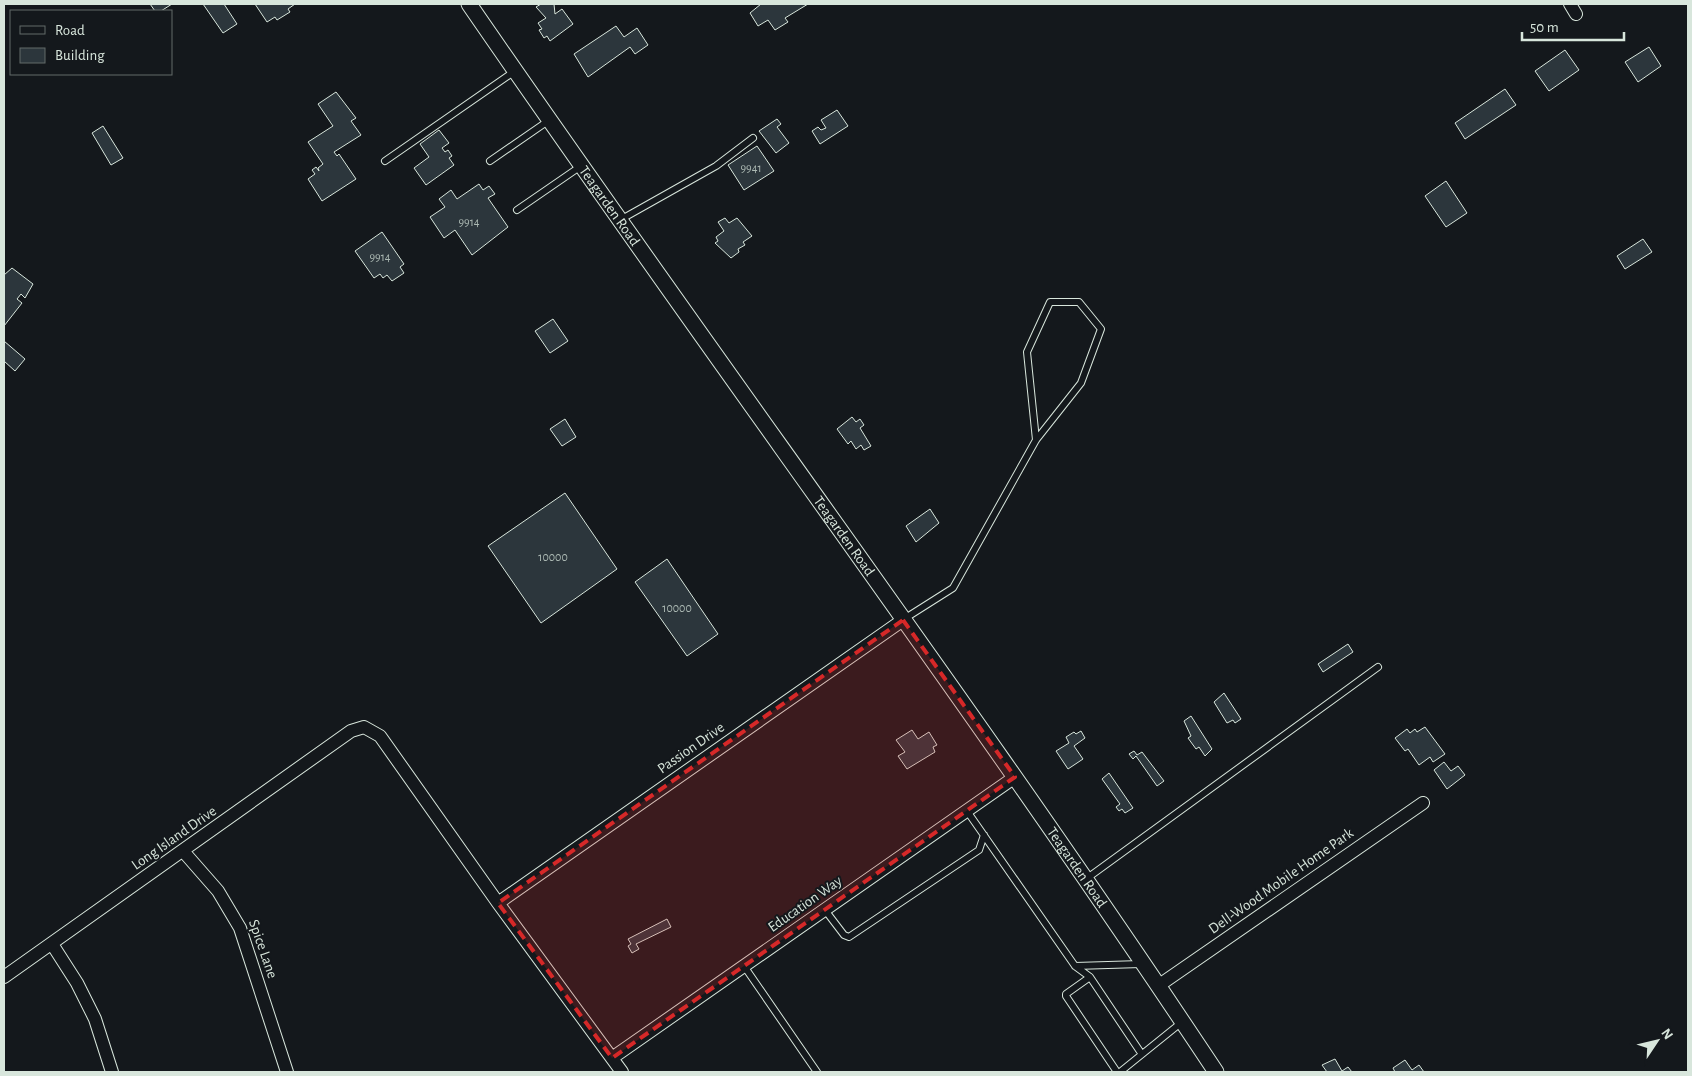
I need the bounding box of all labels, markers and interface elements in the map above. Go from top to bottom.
legend [10,10,172,75]
scale bar [1522,10,1624,42]
text: 50 m [1530,20,1559,35]
text: Road [55,23,85,38]
text: Building [55,48,105,63]
house number: 9941 [740,162,762,174]
street label: Teagarden Road [577,163,643,249]
house number: 9914 [458,216,480,228]
house number: 9914 [369,251,391,263]
street label: Teagarden Road [811,493,878,579]
house number: 10000 [538,551,568,563]
house number: 10000 [662,602,692,614]
street label: Passion Drive [655,720,727,776]
street label: Long Island Drive [129,803,219,873]
street label: Teagarden Road [1044,824,1110,910]
street label: Dell-Wood Mobile Home Park [1206,825,1356,937]
street label: Education Way [765,873,845,935]
street label: Spice Lane [246,918,280,980]
north arrow [1632,1016,1682,1066]
text: N [1658,1026,1675,1042]

